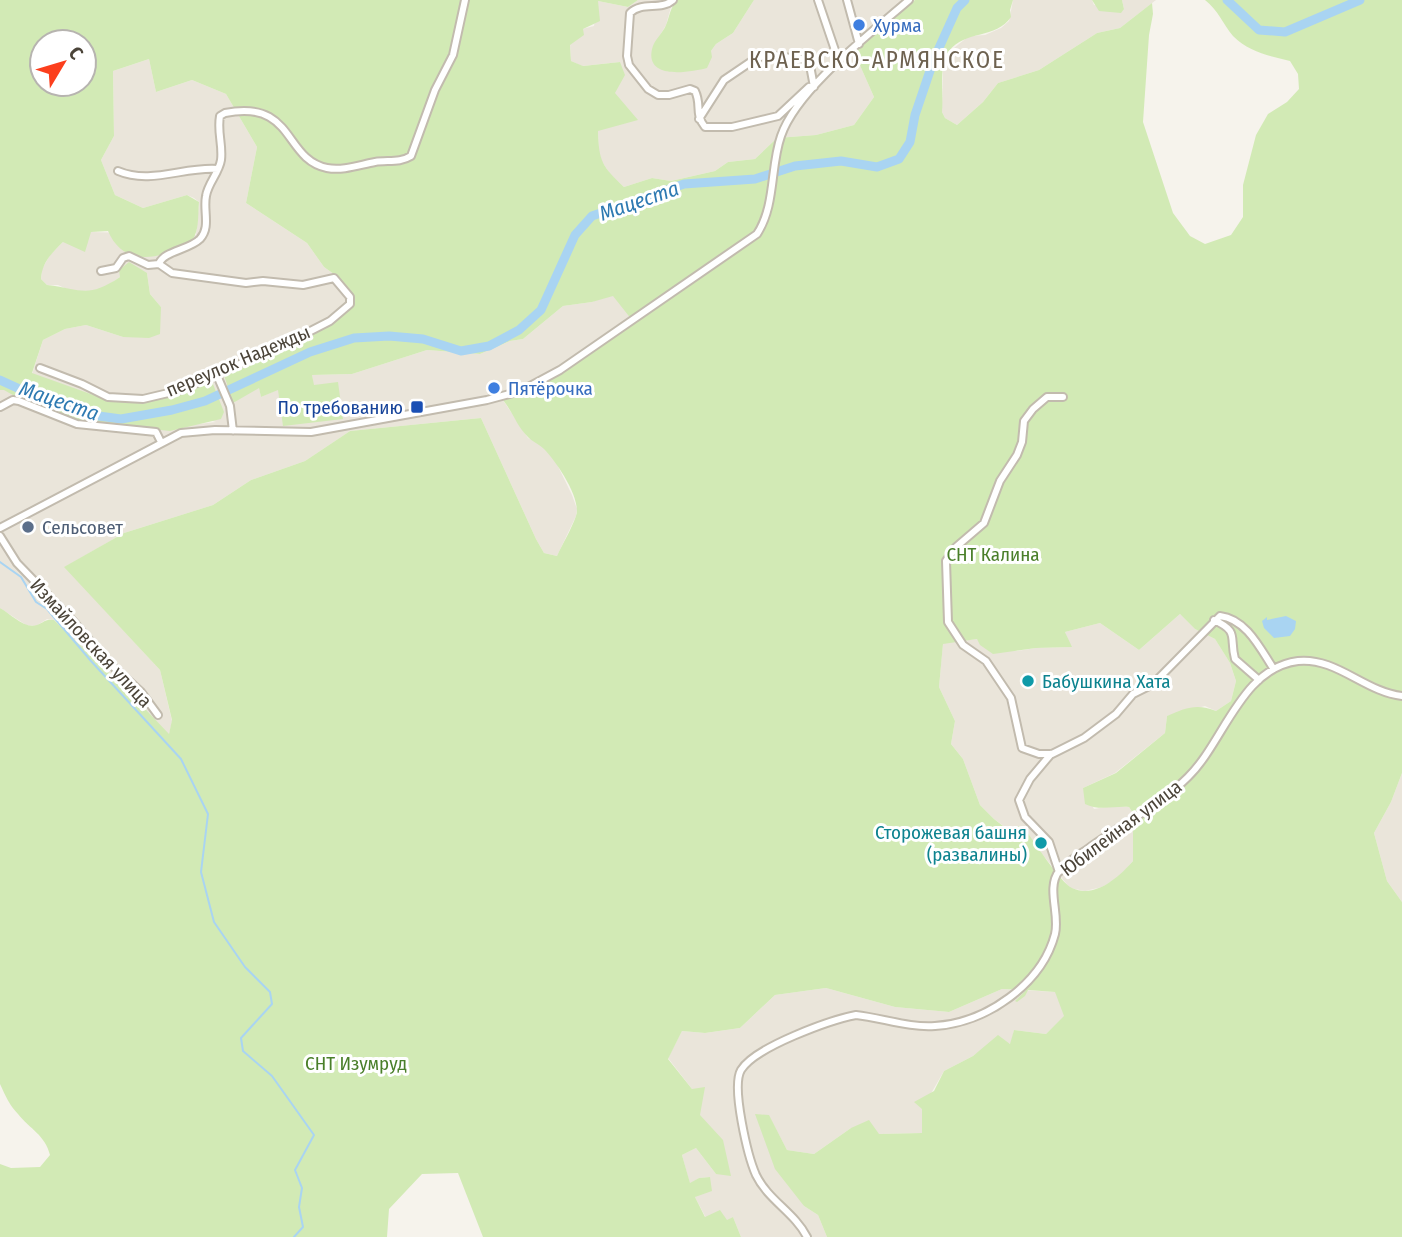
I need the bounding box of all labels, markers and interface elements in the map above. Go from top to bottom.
place label: Хурма [873,14,922,37]
marker: Хурма [851,17,867,33]
north arrow [28,28,98,98]
text: С [64,42,88,64]
district label: КРАЕВСКО-АРМЯНСКОЕ [749,46,1005,74]
water label: Мацеста [596,175,682,227]
street label: переулок Надежды [163,320,313,402]
water label: Мацеста [16,375,102,427]
place label: Пятёрочка [508,377,593,400]
marker: Пятёрочка [486,380,502,396]
place label: По требованию [278,396,403,419]
marker: По требованию [409,399,425,415]
place label: Сельсовет [42,516,123,539]
marker: Сельсовет [20,519,36,535]
park label: СНТ Калина [946,543,1040,566]
street label: Измайловская улица [25,574,157,712]
place label: Бабушкина Хата [1042,670,1171,693]
marker: Бабушкина Хата [1020,673,1036,689]
street label: Юбилейная улица [1056,775,1186,881]
place label: Сторожевая башня (развалины) [875,821,1027,866]
marker: Сторожевая башня (развалины) [1033,835,1049,851]
park label: СНТ Изумруд [305,1052,407,1075]

